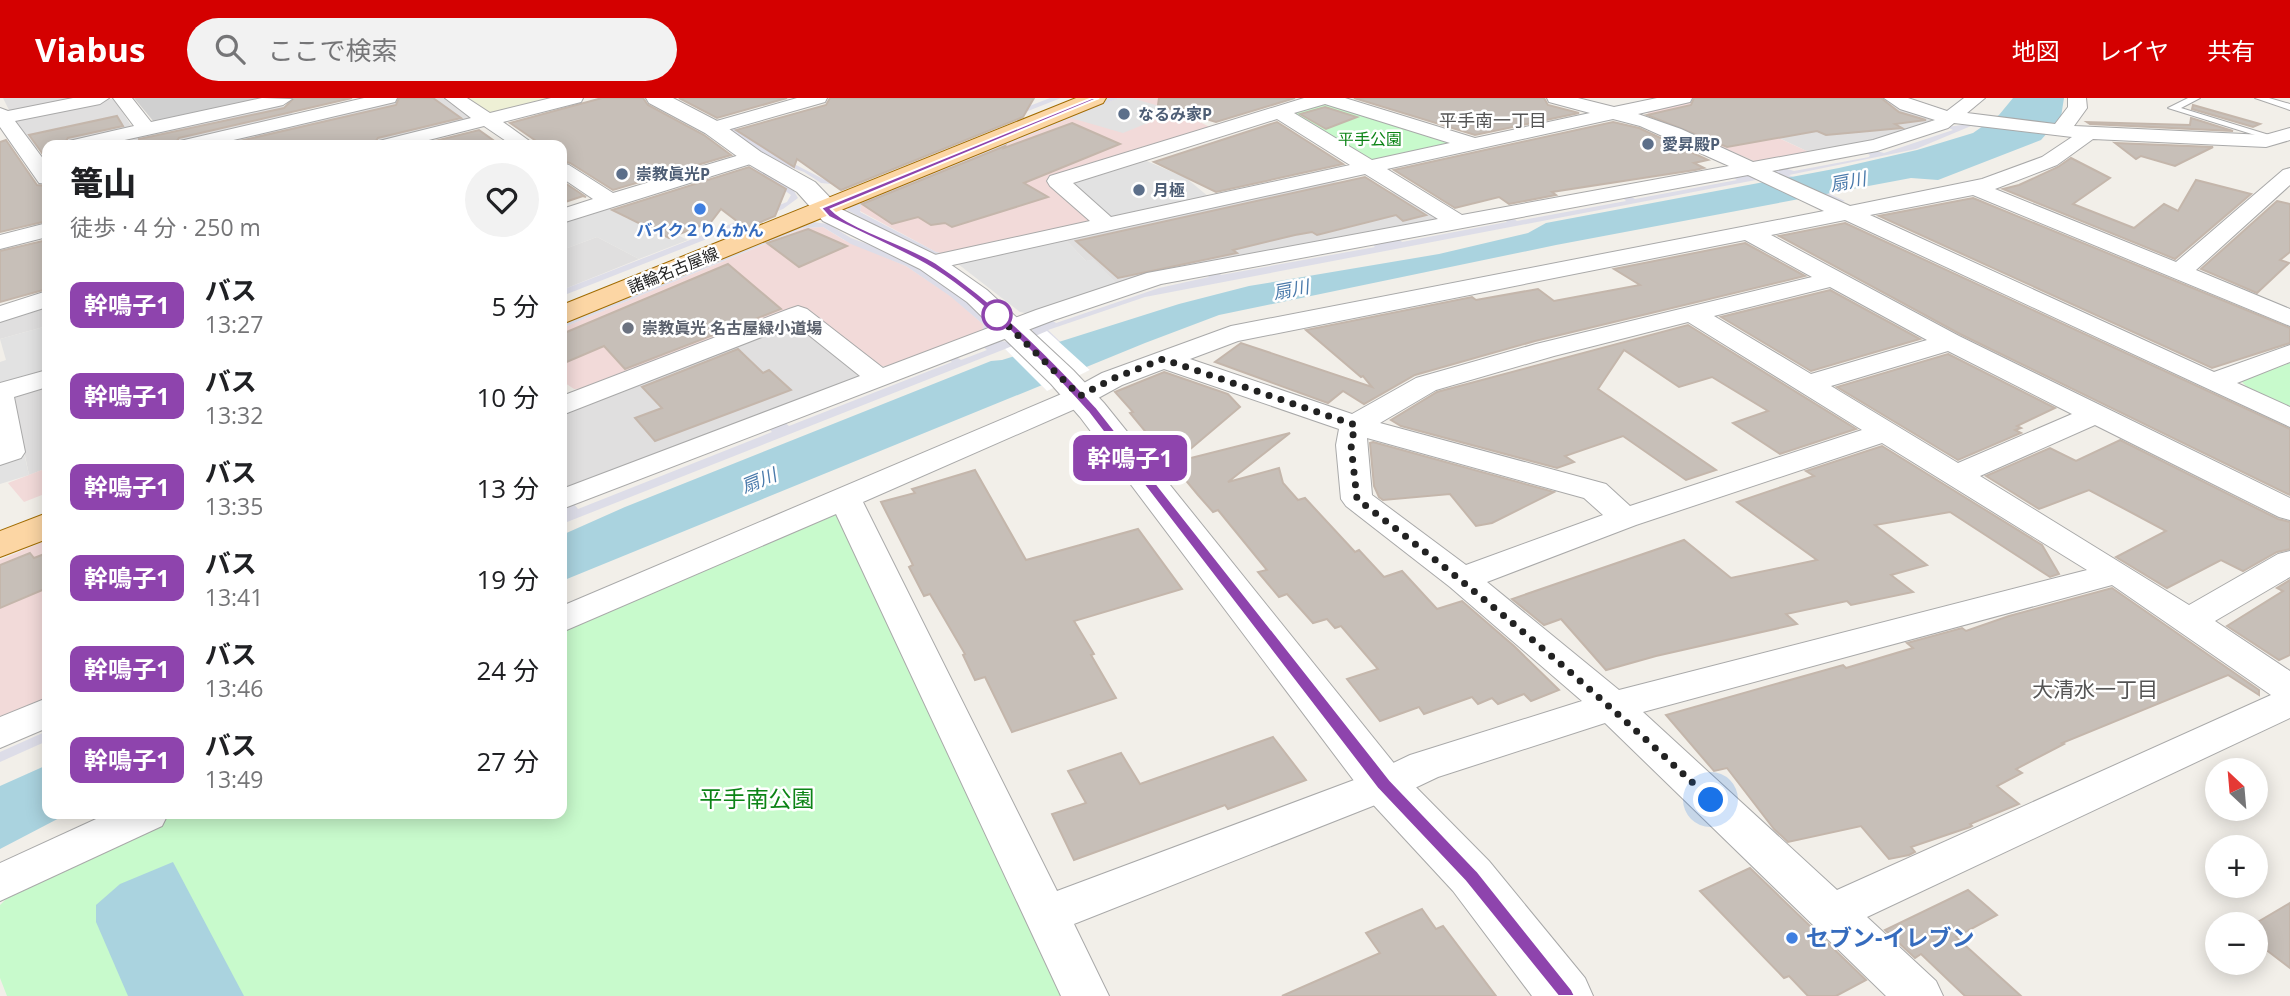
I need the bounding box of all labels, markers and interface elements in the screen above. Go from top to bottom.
search box [187,18,677,81]
text: Viabus [35,27,145,72]
icon: search [211,30,249,68]
text: ここで検索 [267,32,397,68]
text: 地図 [2012,34,2060,67]
text: レイヤ [2098,34,2169,67]
text: 共有 [2207,34,2255,67]
place label: なるみ家P [1138,103,1212,125]
marker: なるみ家P [1116,106,1132,122]
district label: 平手南一丁目 [1439,108,1547,132]
park label: 平手公園 [1338,128,1402,150]
place label: 愛昇殿P [1662,133,1720,155]
marker: 愛昇殿P [1640,136,1656,152]
text: 篭山 [70,160,136,205]
button: heart [465,163,539,237]
place label: 崇教眞光P [636,163,710,185]
water label: 扇川 [1828,165,1870,196]
marker: 崇教眞光P [614,166,630,182]
place label: 月極 [1153,179,1185,201]
marker: 月極 [1131,182,1147,198]
marker: バイク２りんかん [692,201,708,217]
text: 徒歩 · 4 分 · 250 m [70,211,261,243]
place label: バイク２りんかん [636,219,764,241]
street label: 諸輪名古屋線 [624,242,722,298]
text: バス [205,272,257,308]
water label: 扇川 [1271,273,1313,304]
text: 幹鳴子1 [84,288,170,321]
text: 5 分 [491,288,539,324]
unlabelled marker [982,300,1012,330]
text: 13:27 [205,308,263,340]
place label: 崇教眞光 名古屋緑小道場 [642,317,822,339]
marker: 崇教眞光 名古屋緑小道場 [620,320,636,336]
text: バス [205,363,257,399]
text: 幹鳴子1 [84,379,170,412]
text: 10 分 [477,379,539,415]
text: 13:32 [205,399,263,431]
line badge: 幹鳴子1 [1081,435,1179,481]
text: 幹鳴子1 [1087,441,1173,474]
text: バス [205,454,257,490]
water label: 扇川 [737,461,782,498]
text: 幹鳴子1 [84,470,170,503]
text: 13 分 [477,470,539,506]
text: 13:35 [205,490,263,522]
text: バス [205,545,257,581]
text: 幹鳴子1 [84,561,170,594]
text: 19 分 [477,561,539,597]
text: 13:41 [205,581,263,613]
text: バス [205,636,257,672]
text: 幹鳴子1 [84,652,170,685]
text: 24 分 [477,652,539,688]
text: 13:46 [205,672,263,704]
district label: 大清水一丁目 [2032,675,2158,703]
text: バス [205,727,257,763]
text: 幹鳴子1 [84,743,170,776]
text: 27 分 [477,743,539,779]
north arrow [2205,758,2268,821]
map controls [2205,758,2268,975]
text: 13:49 [205,763,263,795]
park label: 平手南公園 [700,782,815,814]
your location [1693,782,1728,817]
button: + [2205,835,2268,898]
button: − [2205,912,2268,975]
place label: セブン-イレブン [1806,921,1974,953]
marker: セブン-イレブン [1784,930,1800,946]

